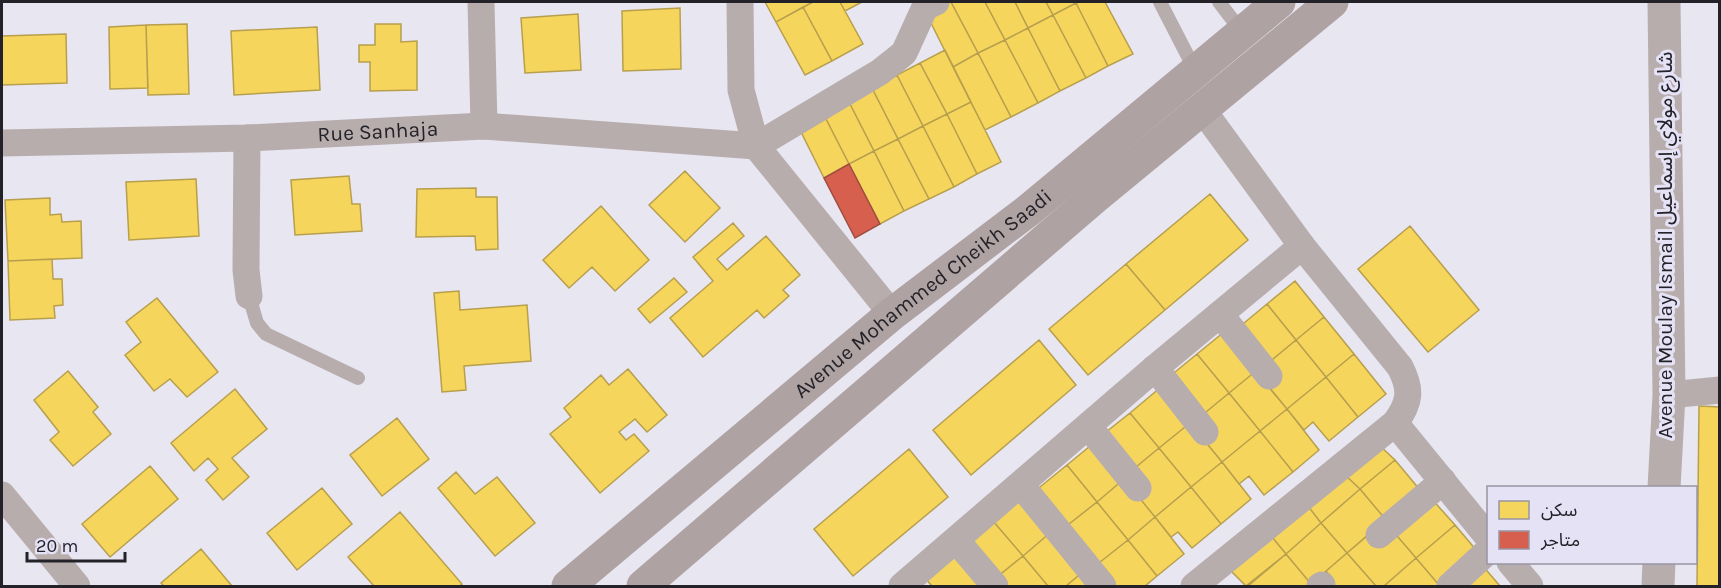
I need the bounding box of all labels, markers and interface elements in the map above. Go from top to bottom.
street label: Avenue Moulay Ismail شارع مولاي إسماعيل [1653,52,1681,438]
street label: Rue Sanhaja [317,116,439,146]
street label: Avenue Mohammed Cheikh Saadi [789,184,1057,403]
legend [1487,486,1697,564]
text: سكن [1541,499,1577,521]
scale bar [27,525,124,563]
text: متاجر [1540,529,1580,551]
text: 20 m [36,535,78,557]

